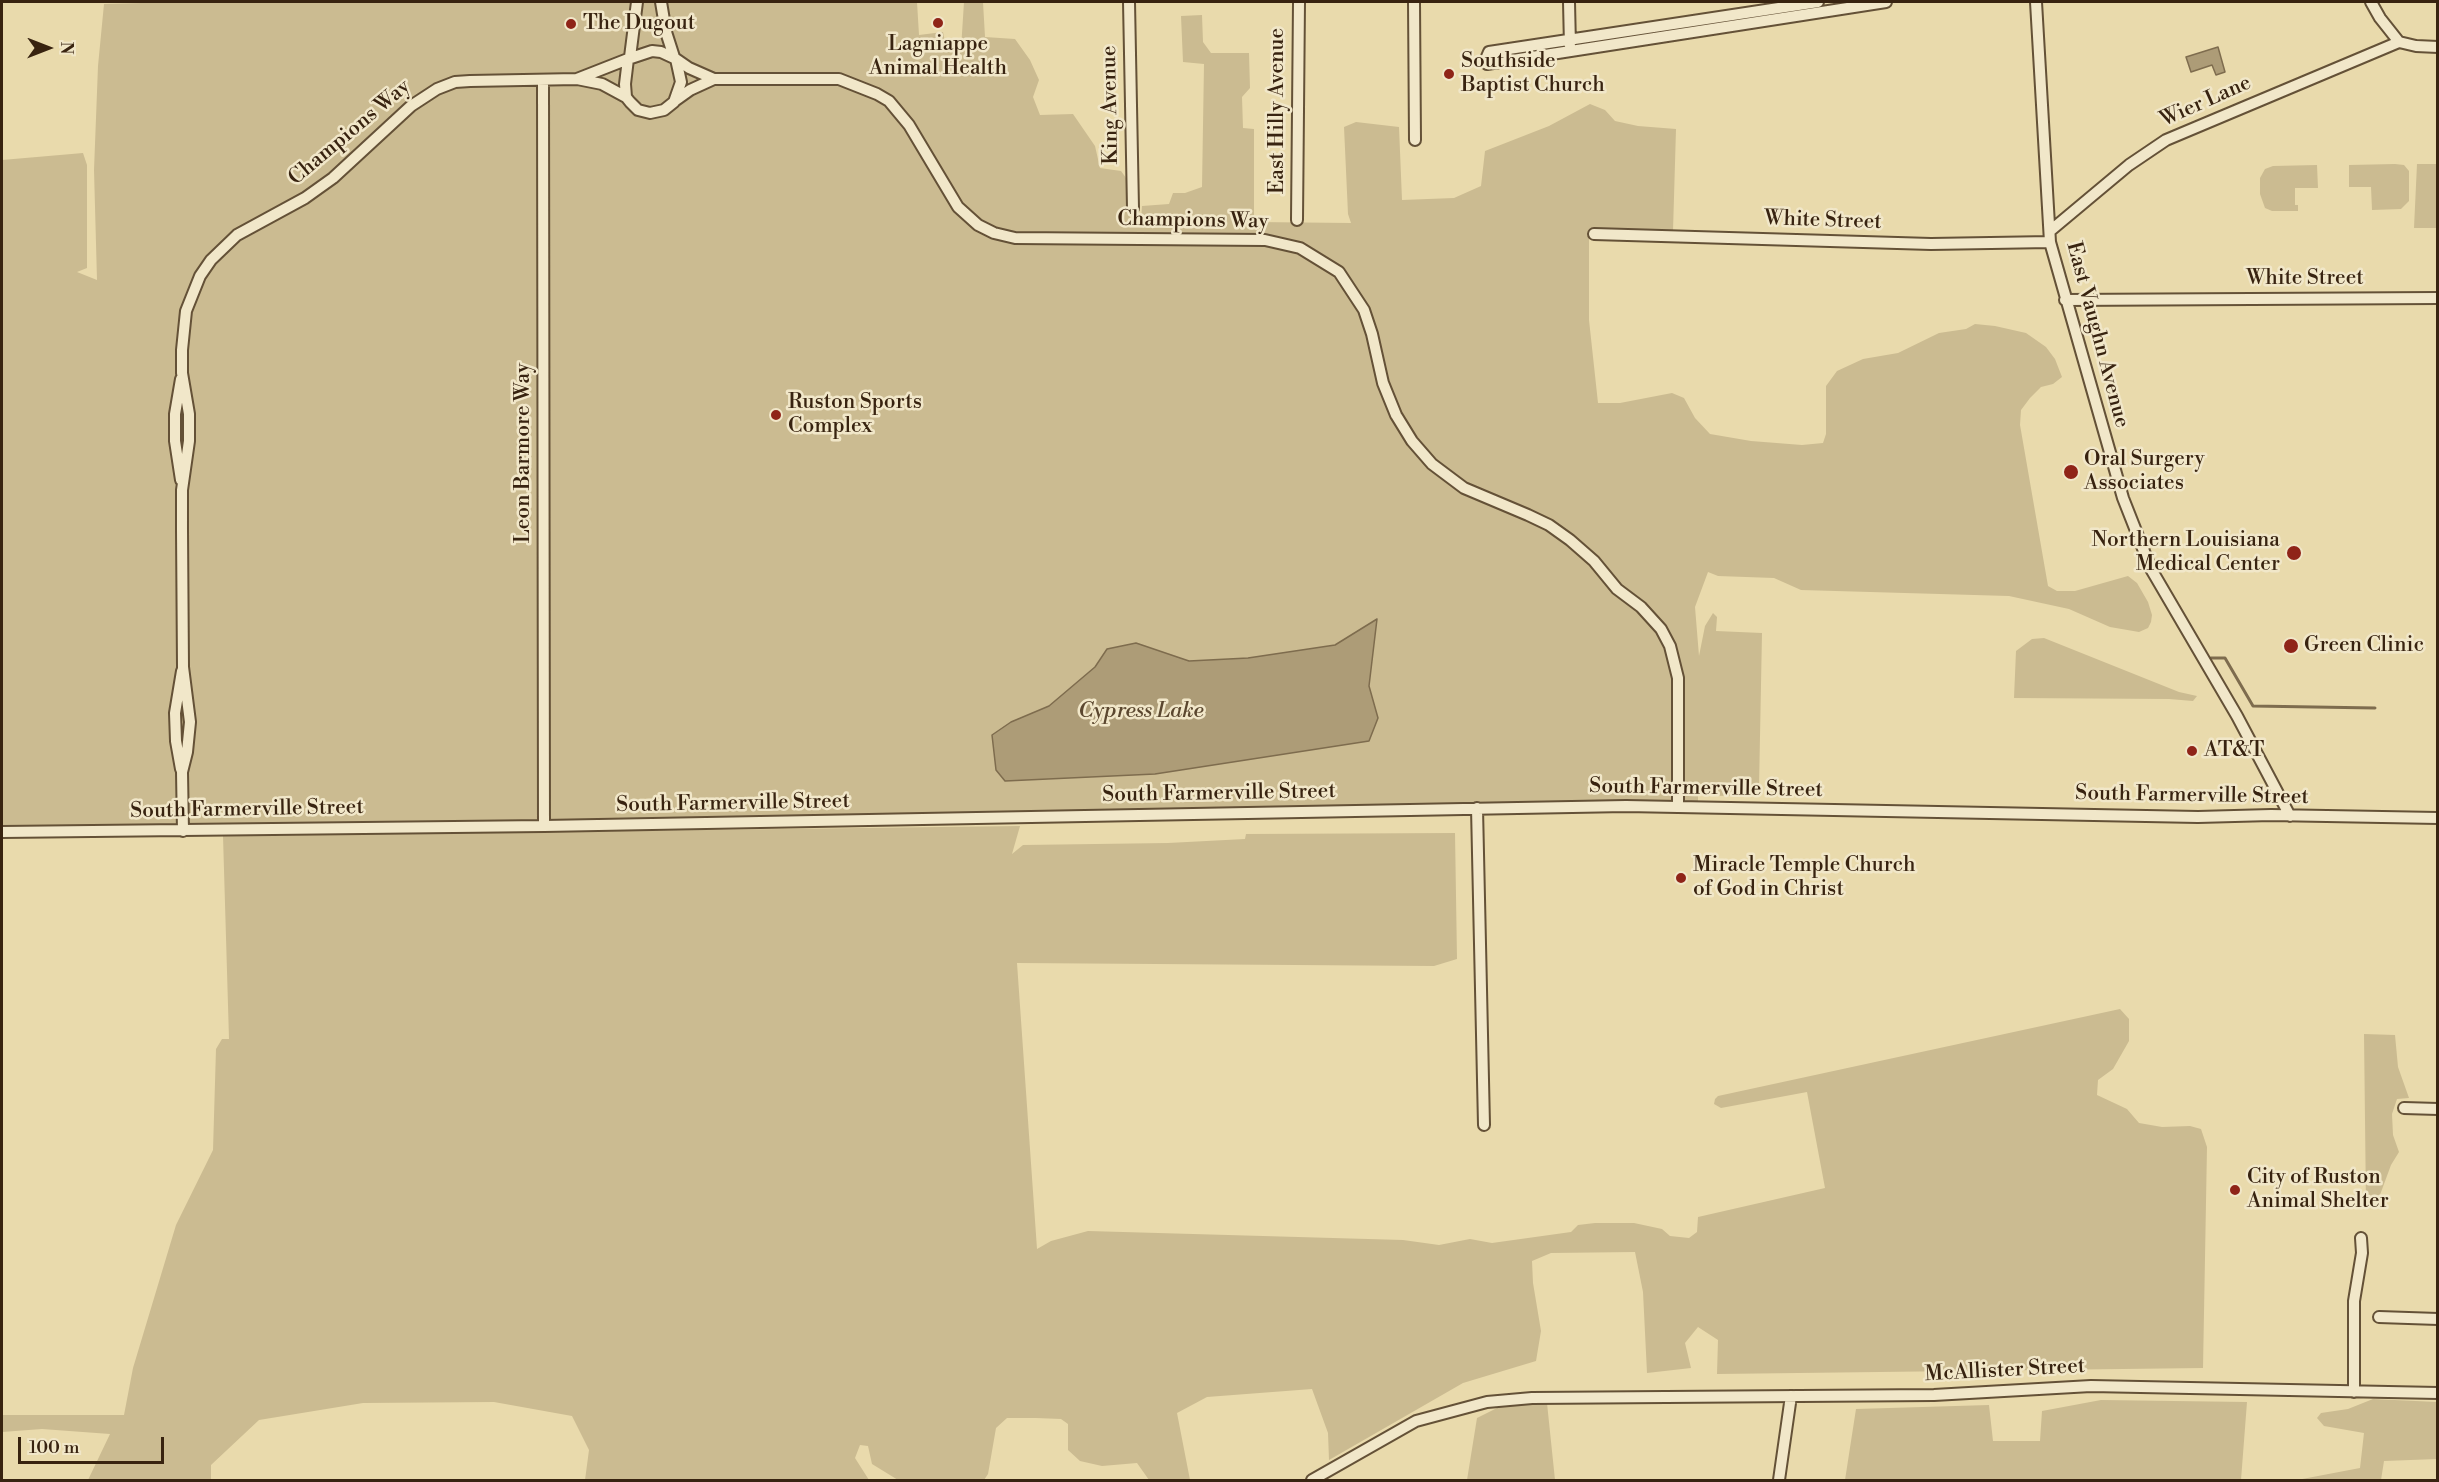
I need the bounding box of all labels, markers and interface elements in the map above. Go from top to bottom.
place label: The Dugout [583,11,695,37]
marker: Lagniappe Animal Health [931,16,945,30]
marker: The Dugout [564,17,578,31]
north arrow [18,18,78,78]
street label: East Hilly Avenue [1265,28,1291,194]
place label: Lagniappe Animal Health [869,32,1007,82]
text: N [56,42,76,54]
street label: King Avenue [1097,45,1125,165]
place label: Southside Baptist Church [1461,49,1605,99]
marker: Southside Baptist Church [1442,67,1456,81]
street label: Wier Lane [2157,71,2255,133]
street label: Champions Way [284,75,416,191]
street label: White Street [1764,206,1882,236]
street label: Champions Way [1117,207,1269,235]
street label: East Vaughn Avenue [2060,239,2134,431]
street label: White Street [2246,266,2364,292]
street label: Leon Barmore Way [511,363,537,543]
place label: Ruston Sports Complex [788,390,922,440]
marker: Ruston Sports Complex [769,408,783,422]
place label: Oral Surgery Associates [2084,447,2205,497]
marker: Oral Surgery Associates [2062,463,2080,481]
place label: Northern Louisiana Medical Center [2092,528,2280,578]
marker: Northern Louisiana Medical Center [2285,544,2303,562]
place label: Green Clinic [2304,633,2424,659]
marker: Green Clinic [2282,637,2300,655]
water label: Cypress Lake [1078,699,1204,725]
place label: AT&T [2204,738,2264,764]
marker: AT&T [2185,744,2199,758]
street label: South Farmerville Street [1589,774,1823,804]
street label: South Farmerville Street [1102,779,1336,809]
street label: South Farmerville Street [2075,781,2309,811]
street label: South Farmerville Street [616,789,850,819]
street label: South Farmerville Street [130,795,364,825]
place label: Miracle Temple Church of God in Christ [1693,853,1915,903]
marker: Miracle Temple Church of God in Christ [1674,871,1688,885]
place label: City of Ruston Animal Shelter [2247,1165,2389,1215]
marker: City of Ruston Animal Shelter [2228,1183,2242,1197]
street label: McAllister Street [1924,1354,2086,1388]
scale bar [21,1425,166,1463]
text: 100 m [29,1436,80,1459]

